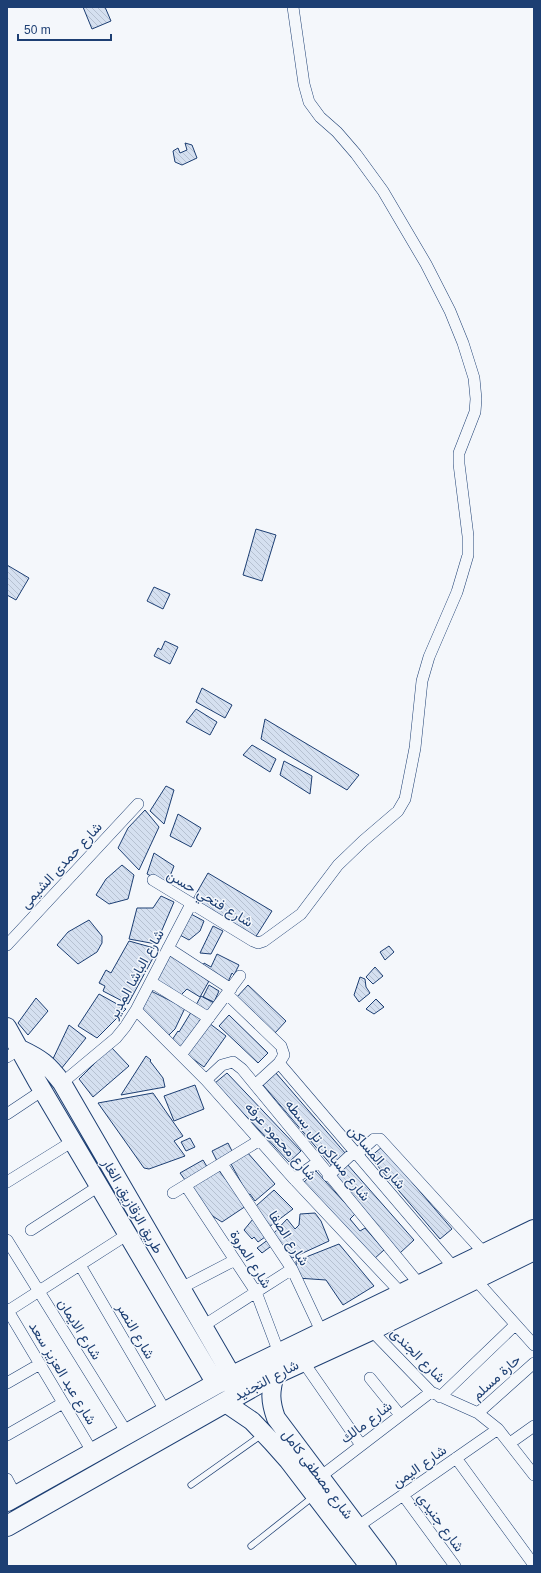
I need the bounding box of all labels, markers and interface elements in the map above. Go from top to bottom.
scale bar [18,16,111,42]
text: 50 m [24,23,51,37]
street label: شارع حمدى الشيمى [17,819,107,914]
street label: شارع فتحي حسن [162,866,256,933]
street label: شارع الباشا المدير [104,927,170,1024]
street label: شارع مساكن تل بسطه [280,1096,374,1206]
street label: شارع محمود عرفه [240,1099,320,1185]
street label: شارع المساكن [343,1122,409,1194]
street label: طريق الزقازيق, الغار [98,1155,167,1257]
street label: شارع الصفا [263,1208,313,1270]
street label: شارع المروة [224,1227,275,1293]
street label: شارع الايمان [52,1296,105,1364]
street label: شارع النصر [111,1300,158,1363]
street label: شارع عبد العزيز سعد [23,1319,100,1429]
street label: شارع الجندى [385,1324,449,1388]
street label: حارة مسلم [468,1351,524,1404]
street label: شارع التجنيد [231,1356,303,1406]
street label: شارع مالك [337,1398,397,1449]
street label: شارع مصطفى كامل [277,1426,357,1524]
street label: شارع اليمن [389,1442,451,1493]
street label: شارع جنيدي [411,1490,468,1557]

